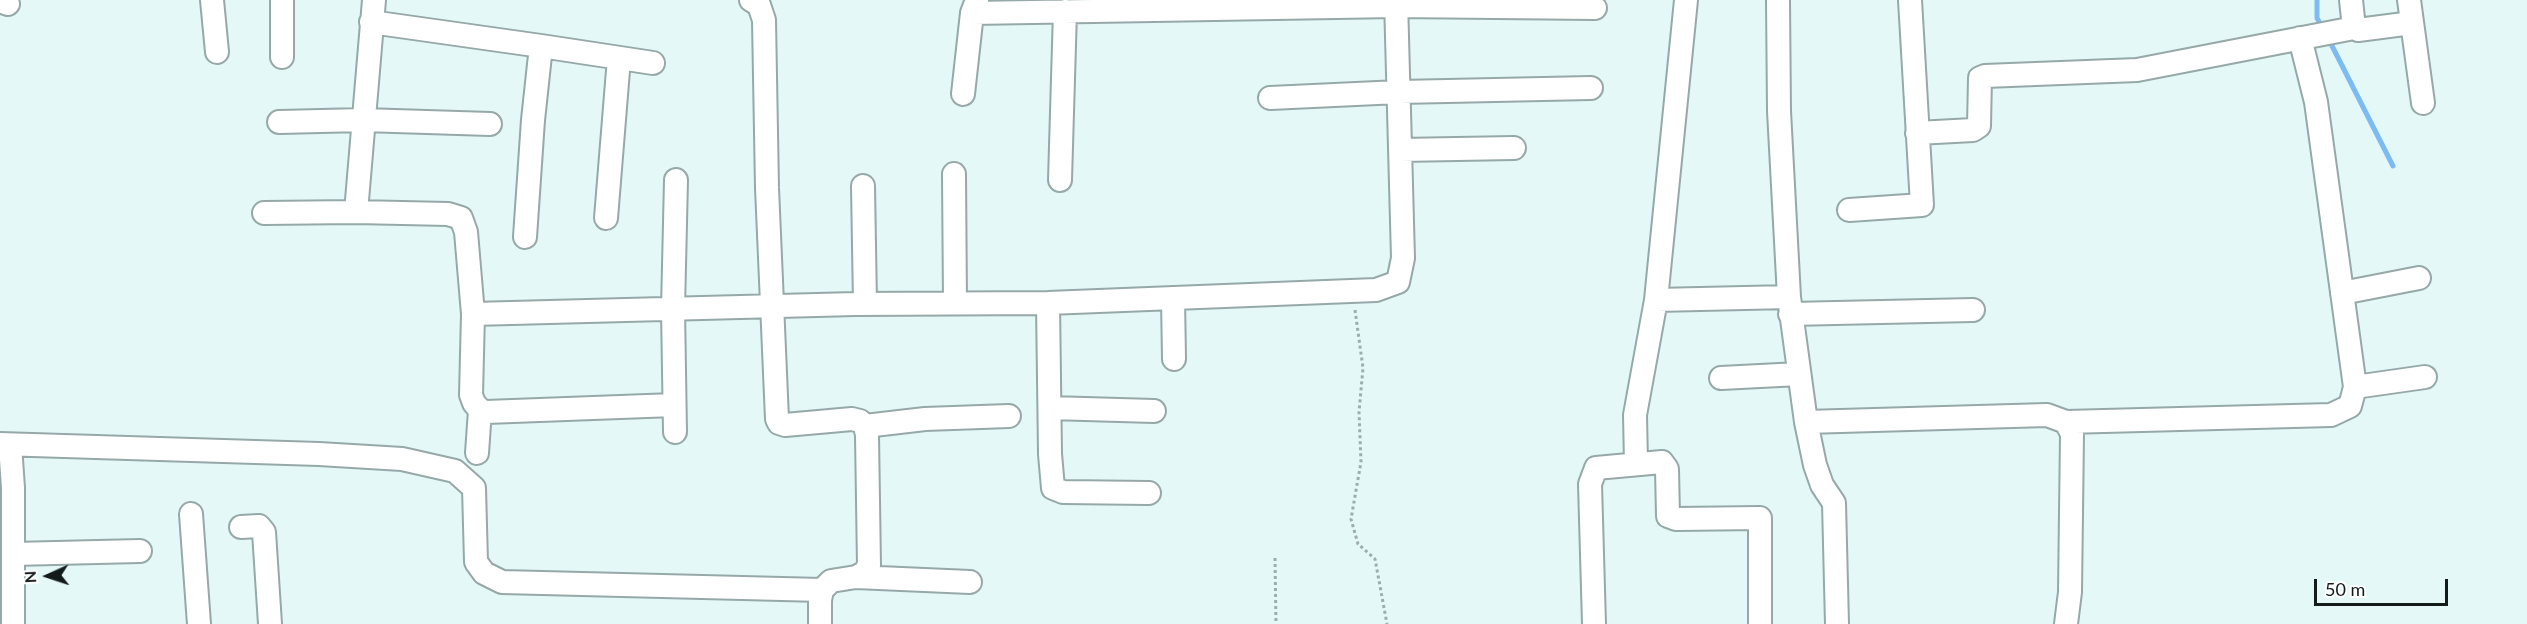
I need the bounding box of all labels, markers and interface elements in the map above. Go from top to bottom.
north arrow [18,546,78,606]
scale bar [2317,567,2450,605]
text: N [20,570,39,584]
text: 50 m [2325,578,2365,600]

